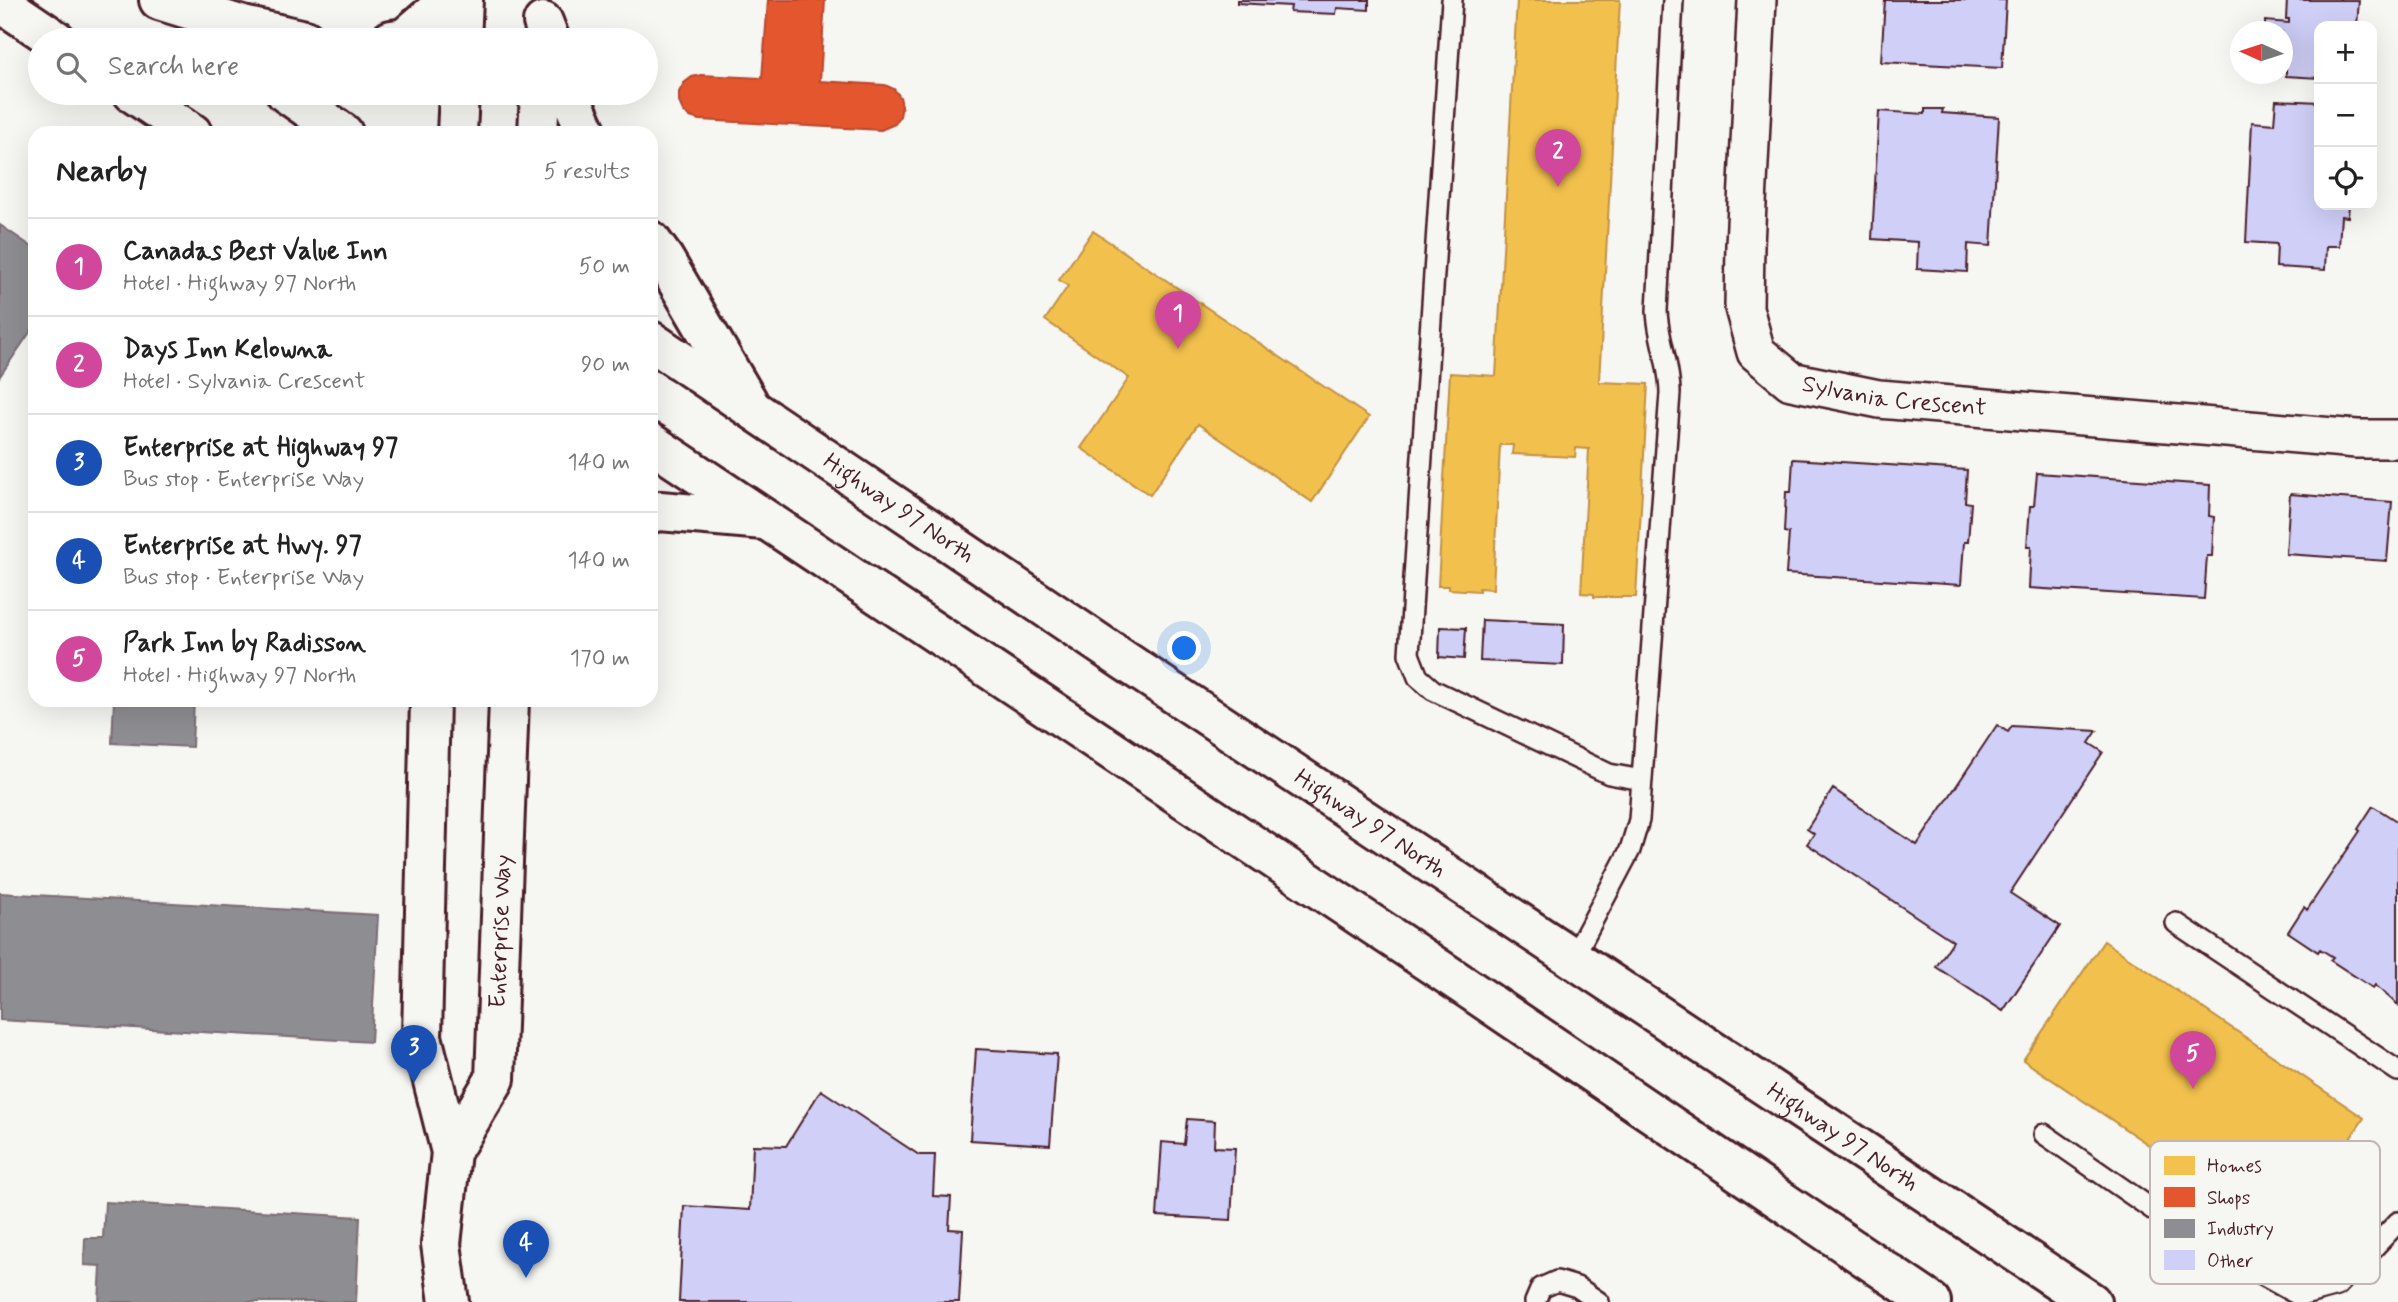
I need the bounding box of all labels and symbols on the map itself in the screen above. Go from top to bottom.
north arrow [2230,21,2293,84]
pin: 2 [1535,129,1581,187]
pin: 1 [1155,291,1201,349]
street label: Sylvania Crescent [1799,368,1988,423]
street label: Highway 97 North [817,446,981,570]
your location [1167,631,1201,665]
street label: Highway 97 North [1288,762,1452,885]
street label: Enterprise Way [482,854,519,1009]
pin: 3 [391,1025,437,1083]
pin: 5 [2170,1031,2216,1089]
street label: Highway 97 North [1760,1075,1925,1199]
legend [2150,1141,2380,1284]
text: Homes [2207,1154,2262,1179]
text: Shops [2207,1186,2250,1211]
text: Industry [2207,1217,2274,1242]
pin: 4 [503,1220,549,1278]
text: Other [2207,1249,2253,1274]

